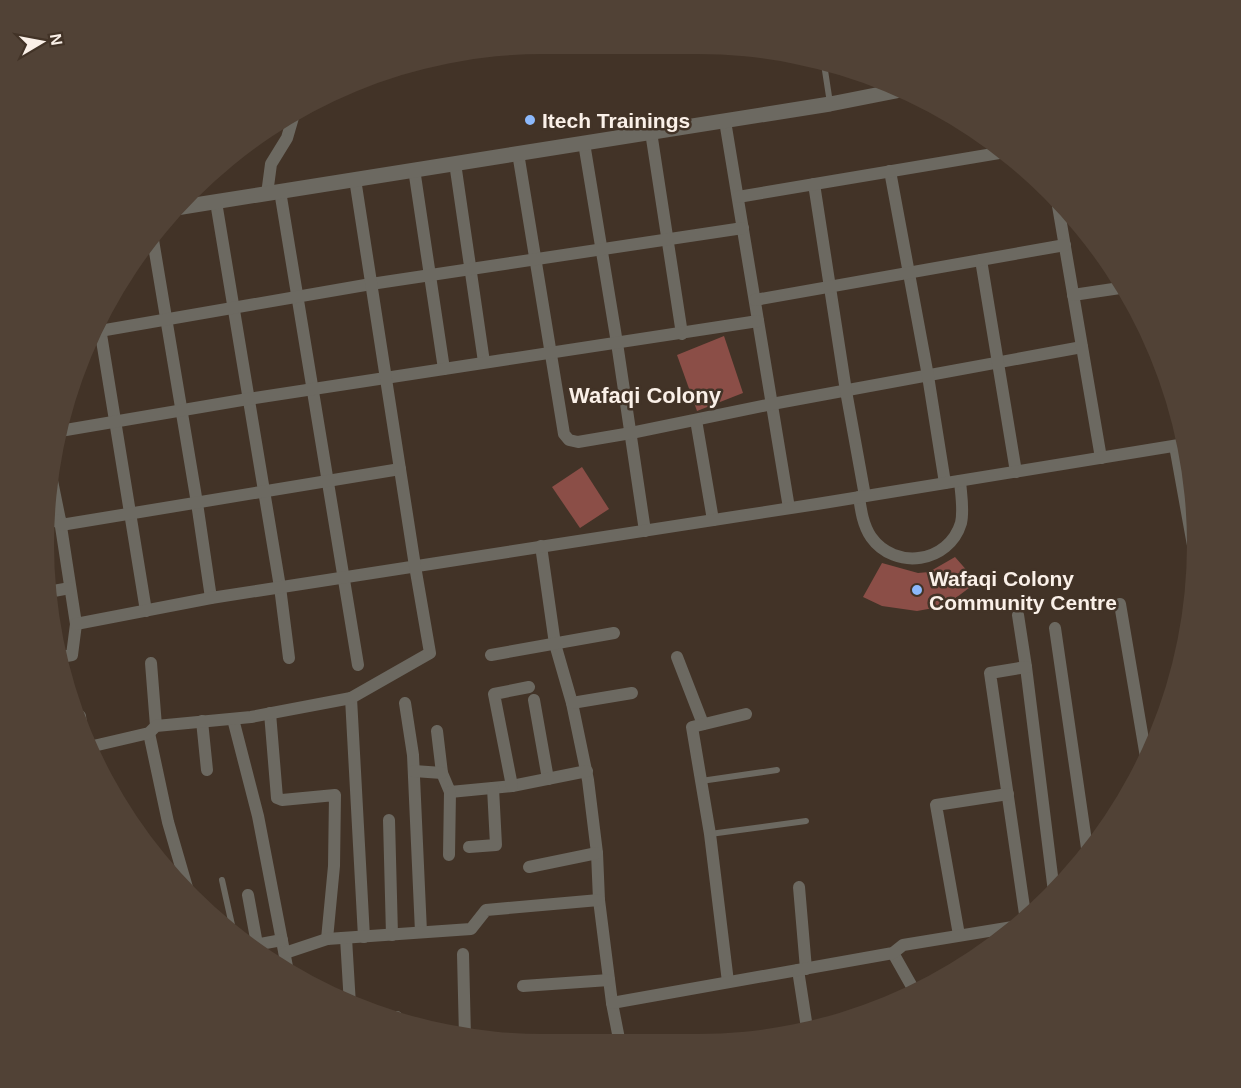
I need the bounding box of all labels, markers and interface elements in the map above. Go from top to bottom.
north arrow [12,12,72,72]
text: N [47,32,66,47]
place label: Itech Trainings [542,109,690,132]
marker: Itech Trainings [523,113,537,127]
district label: Wafaqi Colony [569,383,722,408]
place label: Wafaqi Colony Community Centre [929,567,1117,614]
marker: Wafaqi Colony Community Centre [910,583,924,597]

